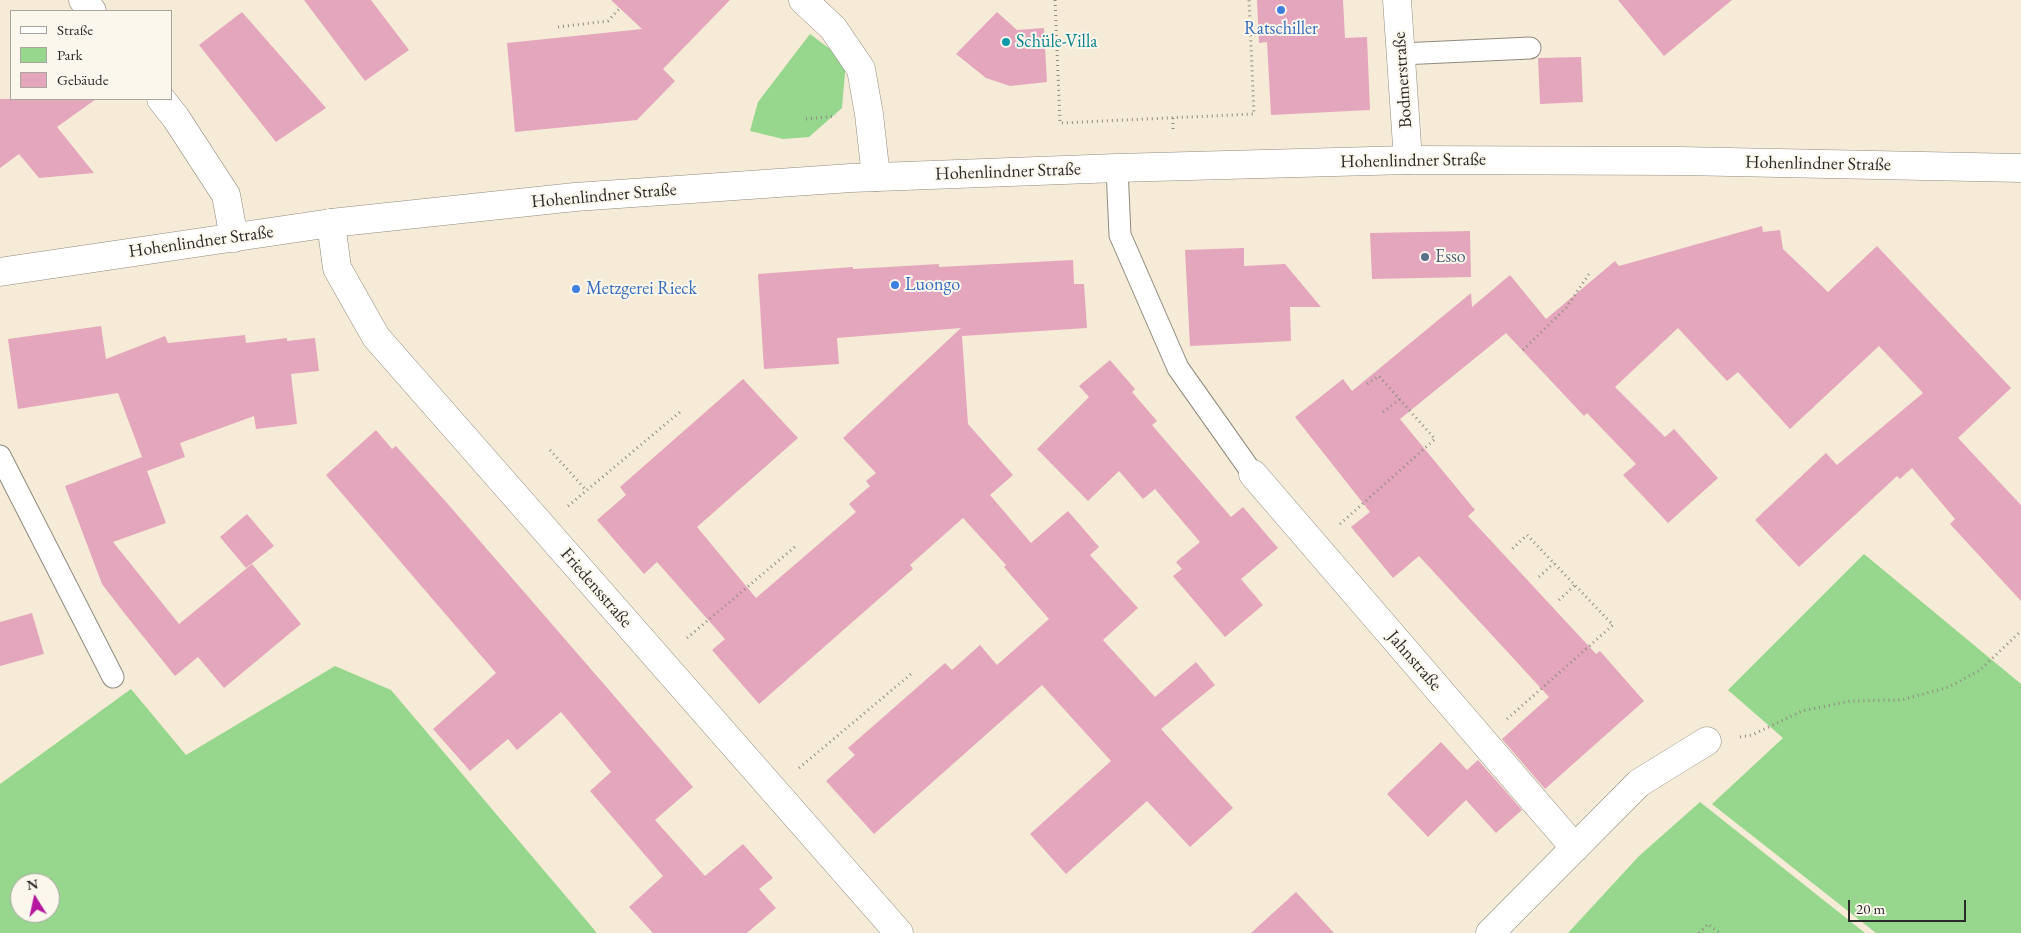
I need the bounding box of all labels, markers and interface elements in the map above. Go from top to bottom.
marker: Ratschiller [1275,4,1287,16]
legend [10,10,172,100]
place label: Ratschiller [1244,18,1318,40]
text: Straße [57,20,93,39]
place label: Schüle-Villa [1016,31,1097,53]
street label: Bodmerstraße [1389,31,1417,129]
marker: Schüle-Villa [1000,36,1012,48]
text: Park [57,45,83,64]
text: Gebäude [57,70,109,89]
street label: Hohenlindner Straße [1340,149,1486,173]
street label: Hohenlindner Straße [1745,152,1891,176]
street label: Hohenlindner Straße [935,159,1081,185]
street label: Hohenlindner Straße [530,179,678,213]
street label: Hohenlindner Straße [127,221,275,263]
place label: Esso [1435,246,1466,268]
marker: Esso [1419,251,1431,263]
place label: Luongo [905,274,960,296]
place label: Metzgerei Rieck [586,278,697,300]
marker: Luongo [889,279,901,291]
marker: Metzgerei Rieck [570,283,582,295]
street label: Friedensstraße [555,544,637,632]
street label: Jahnstraße [1382,626,1446,696]
north arrow [10,873,60,923]
text: N [25,874,40,894]
scale bar [1851,890,1968,922]
text: 20 m [1856,899,1885,918]

